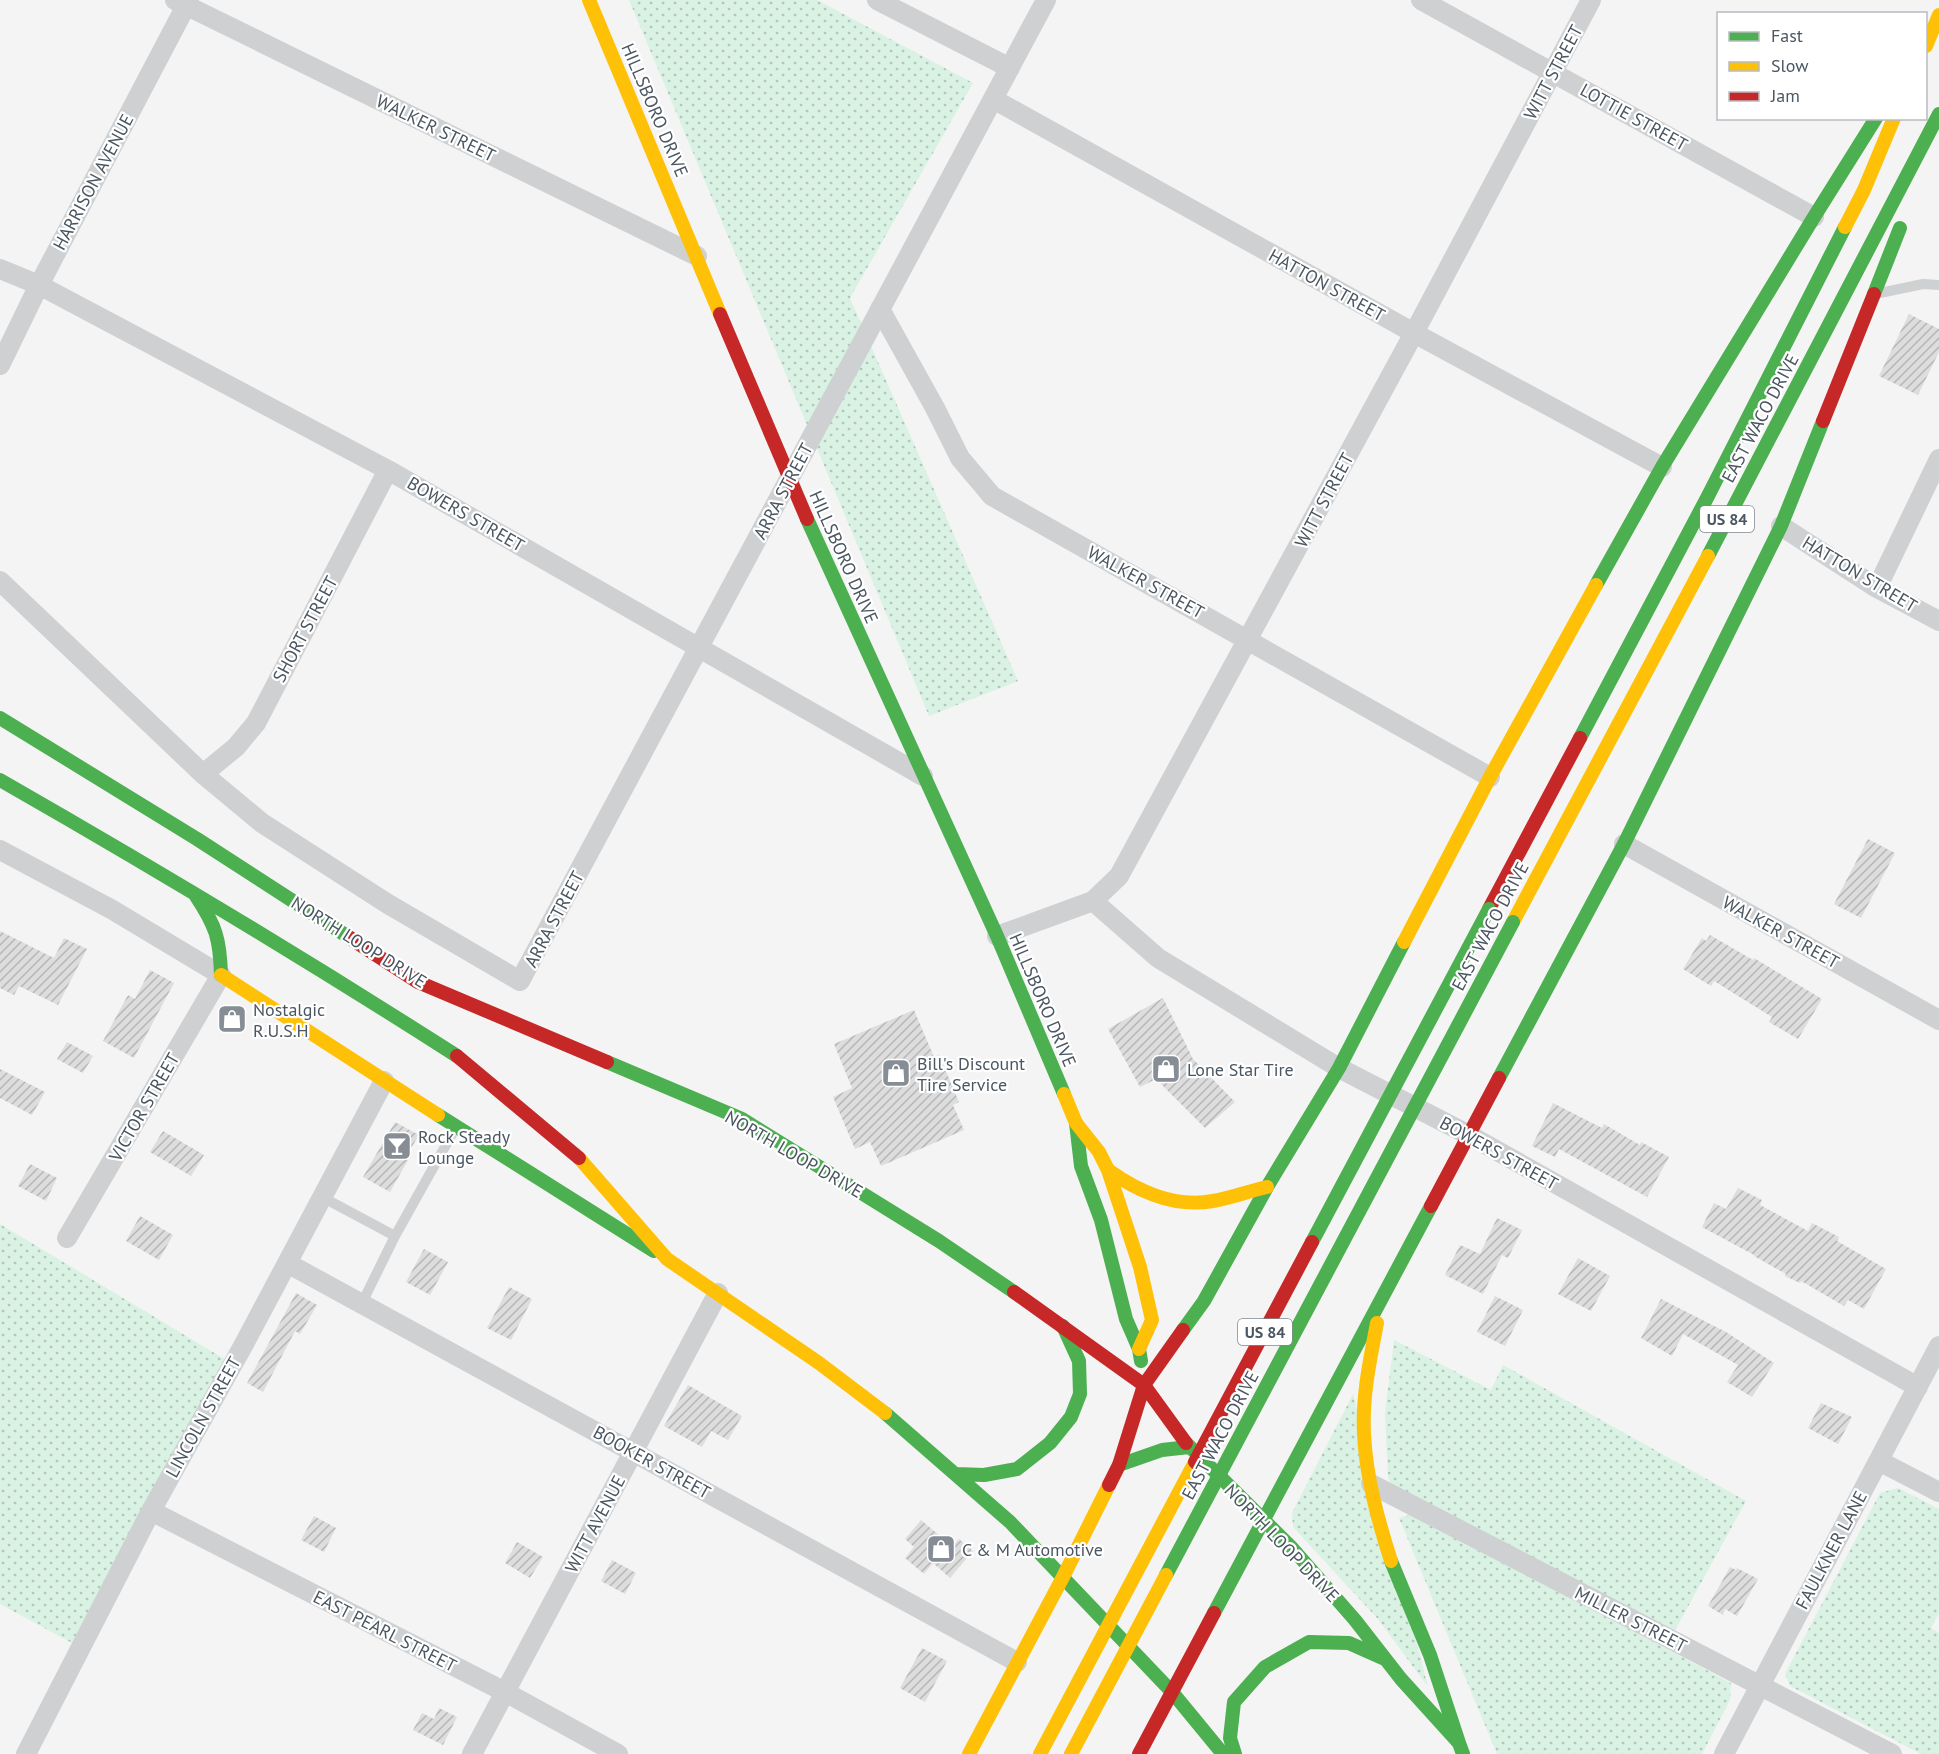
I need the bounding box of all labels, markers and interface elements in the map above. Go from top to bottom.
legend [1717,12,1927,120]
street label: WITT STREET [1518,21,1588,123]
text: Fast [1771,24,1803,47]
street label: HILLSBORO DRIVE [616,40,694,180]
text: Slow [1771,54,1809,77]
street label: LOTTIE STREET [1576,78,1692,156]
text: Jam [1770,84,1800,107]
street label: WALKER STREET [373,89,499,167]
street label: HARRISON AVENUE [47,110,139,254]
street label: HATTON STREET [1265,244,1389,326]
street label: EAST WACO DRIVE [1716,350,1804,486]
street label: ARRA STREET [748,439,818,543]
street label: WITT STREET [1289,449,1359,551]
street label: BOWERS STREET [403,471,529,557]
street label: HILLSBORO DRIVE [804,487,884,627]
road number: US 84 [1700,506,1754,532]
street label: HATTON STREET [1799,531,1922,617]
street label: WALKER STREET [1084,540,1208,624]
street label: SHORT STREET [267,572,343,686]
street label: EAST WACO DRIVE [1446,858,1534,994]
street label: ARRA STREET [519,867,589,971]
street label: WALKER STREET [1719,890,1843,974]
street label: NORTH LOOP DRIVE [287,891,431,993]
street label: HILLSBORO DRIVE [1004,930,1082,1070]
place label: Nostalgic R.U.S.H [253,998,325,1042]
shop icon: Nostalgic R.U.S.H [216,1003,248,1035]
street label: VICTOR STREET [103,1049,184,1166]
place label: Bill's Discount Tire Service [917,1052,1025,1096]
shop icon: Lone Star Tire [1150,1053,1182,1085]
shop icon: Bill's Discount Tire Service [880,1057,912,1089]
place label: Lone Star Tire [1187,1058,1294,1081]
street label: NORTH LOOP DRIVE [721,1105,867,1203]
street label: BOWERS STREET [1436,1111,1562,1195]
place label: Rock Steady Lounge [418,1125,511,1169]
bar icon: Rock Steady Lounge [381,1130,413,1162]
road number: US 84 [1238,1319,1292,1345]
street label: LINCOLN STREET [160,1353,246,1481]
street label: EAST WACO DRIVE [1176,1367,1264,1503]
street label: BOOKER STREET [589,1420,715,1504]
street label: WITT AVENUE [560,1471,630,1577]
street label: NORTH LOOP DRIVE [1220,1479,1344,1607]
street label: FAULKNER LANE [1790,1487,1872,1613]
shop icon: C & M Automotive [925,1533,957,1565]
place label: C & M Automotive [962,1538,1103,1561]
street label: MILLER STREET [1571,1581,1691,1657]
street label: EAST PEARL STREET [310,1585,460,1677]

